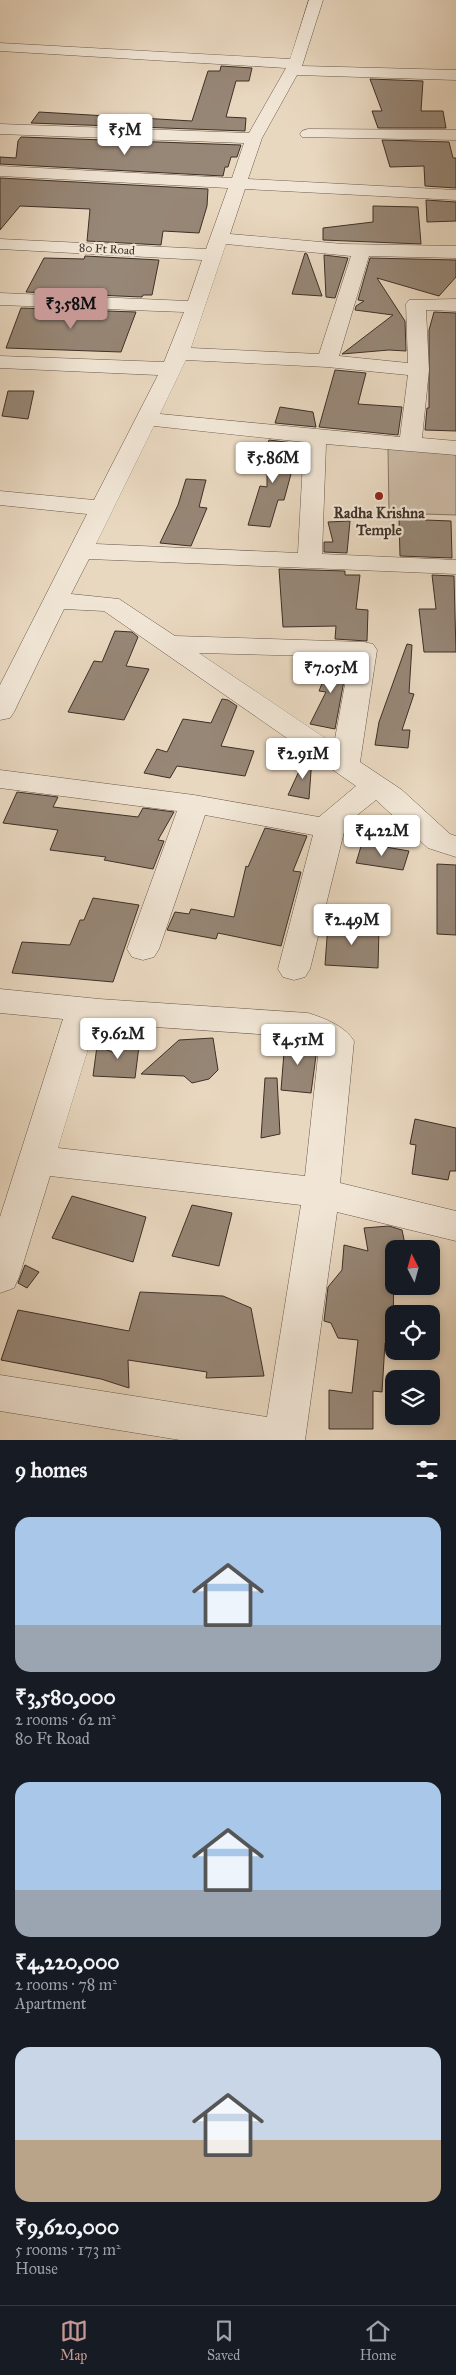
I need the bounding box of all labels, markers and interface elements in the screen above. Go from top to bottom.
pin: ₹5M [101,114,149,156]
text: ₹5M [108,120,142,139]
street label: 80 Ft Road [79,241,135,257]
pin: ₹3.58M [30,288,112,330]
text: ₹3.58M [45,294,97,313]
pin: ₹5.86M [232,442,314,484]
text: ₹5.86M [247,448,299,467]
marker: Radha Krishna Temple [373,490,385,502]
place label: Radha Krishna Temple [334,504,425,540]
pin: ₹7.05M [290,652,372,694]
text: ₹7.05M [304,658,358,677]
pin: ₹2.91M [262,738,344,780]
text: ₹2.91M [277,744,329,763]
pin: ₹4.22M [341,814,423,857]
text: ₹4.22M [355,821,409,840]
pin: ₹2.49M [311,904,393,946]
text: ₹2.49M [325,910,379,929]
pin: ₹9.62M [77,1018,159,1060]
text: ₹9.62M [91,1024,145,1043]
pin: ₹4.51M [257,1024,339,1066]
text: ₹4.51M [272,1030,324,1049]
north arrow [385,1240,440,1295]
map controls [385,1240,440,1425]
button: locate [385,1305,440,1360]
button: layers [385,1370,440,1425]
icon: filters [413,1456,441,1484]
text: 9 homes [15,1457,87,1483]
icon: home [183,1550,273,1640]
text: ₹3,580,000 [15,1684,116,1710]
text: 2 rooms · 62 m² [15,1710,116,1729]
text: 80 Ft Road [15,1729,90,1748]
icon: home [183,1815,273,1905]
text: ₹4,220,000 [15,1949,120,1975]
text: 2 rooms · 78 m² [15,1975,117,1994]
text: Apartment [15,1994,87,2013]
icon: home [183,2080,273,2170]
text: ₹9,620,000 [15,2214,119,2240]
text: 5 rooms · 173 m² [15,2240,121,2259]
text: House [15,2259,58,2278]
tab: Map [60,2317,88,2364]
tab: Saved [207,2317,240,2364]
tab: Home [360,2317,396,2364]

